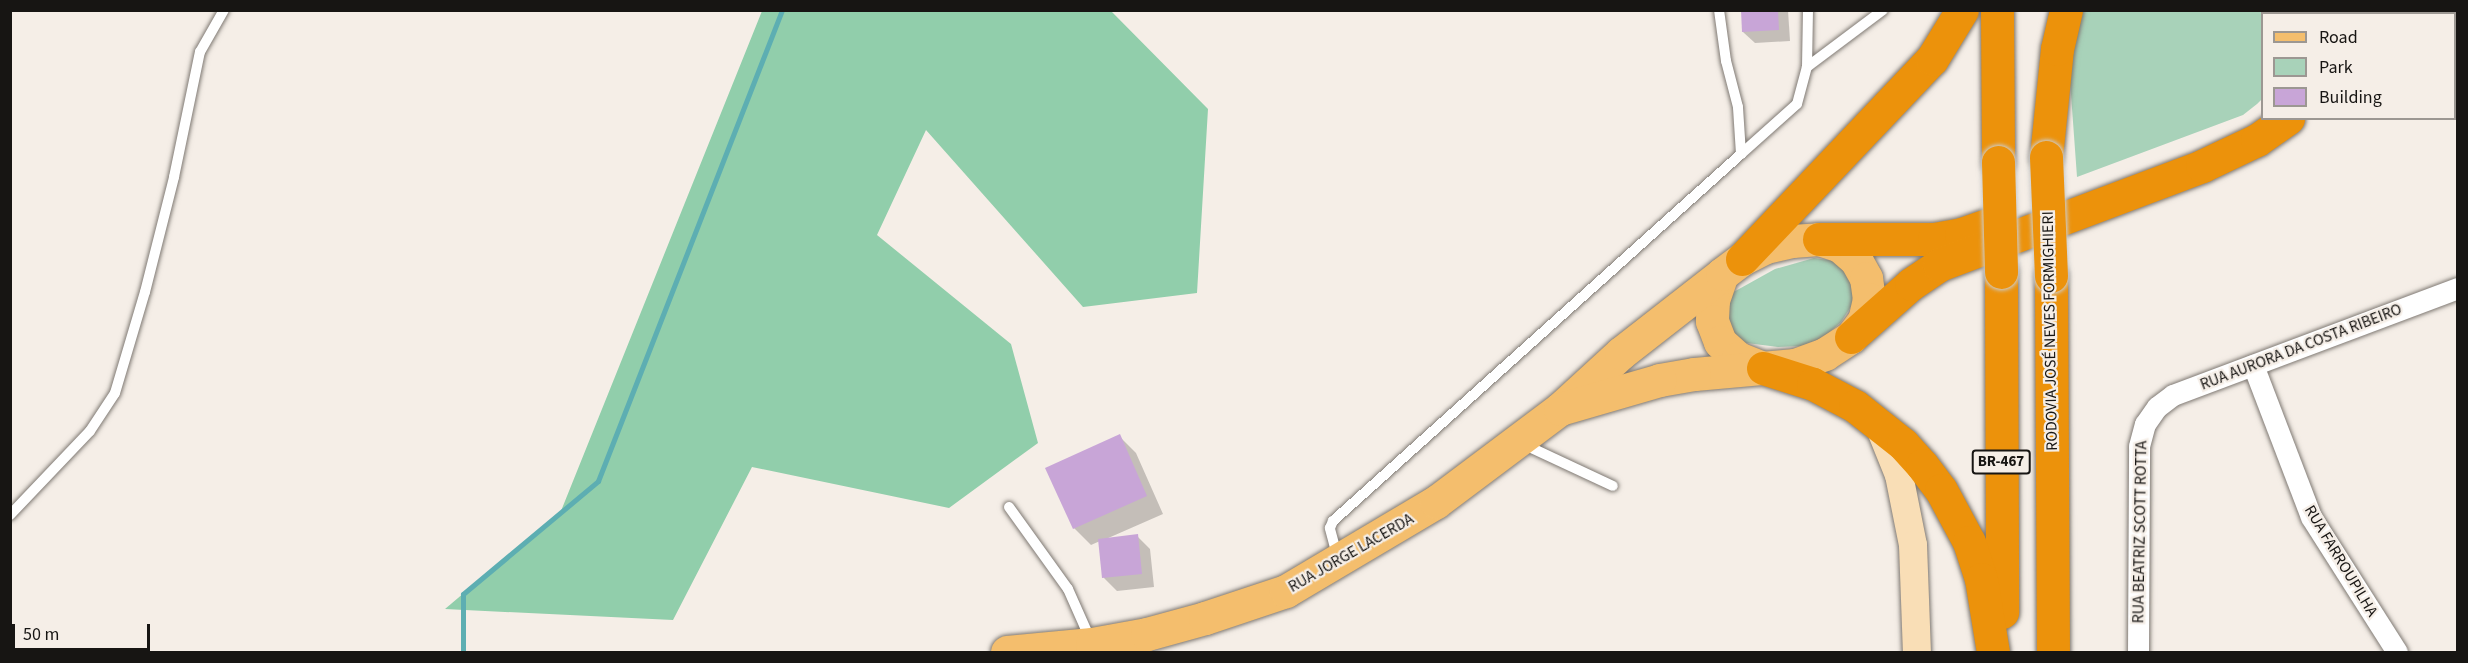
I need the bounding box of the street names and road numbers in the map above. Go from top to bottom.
street label: RODOVIA JOSÉ NEVES FORMIGHIERI [2038,211,2062,451]
street label: RUA AURORA DA COSTA RIBEIRO [2197,300,2405,394]
street label: RUA BEATRIZ SCOTT ROTTA [2129,440,2151,624]
road number: BR-467 [1971,450,2031,474]
street label: RUA FARROUPILHA [2300,502,2382,620]
street label: RUA JORGE LACERDA [1285,509,1417,597]

